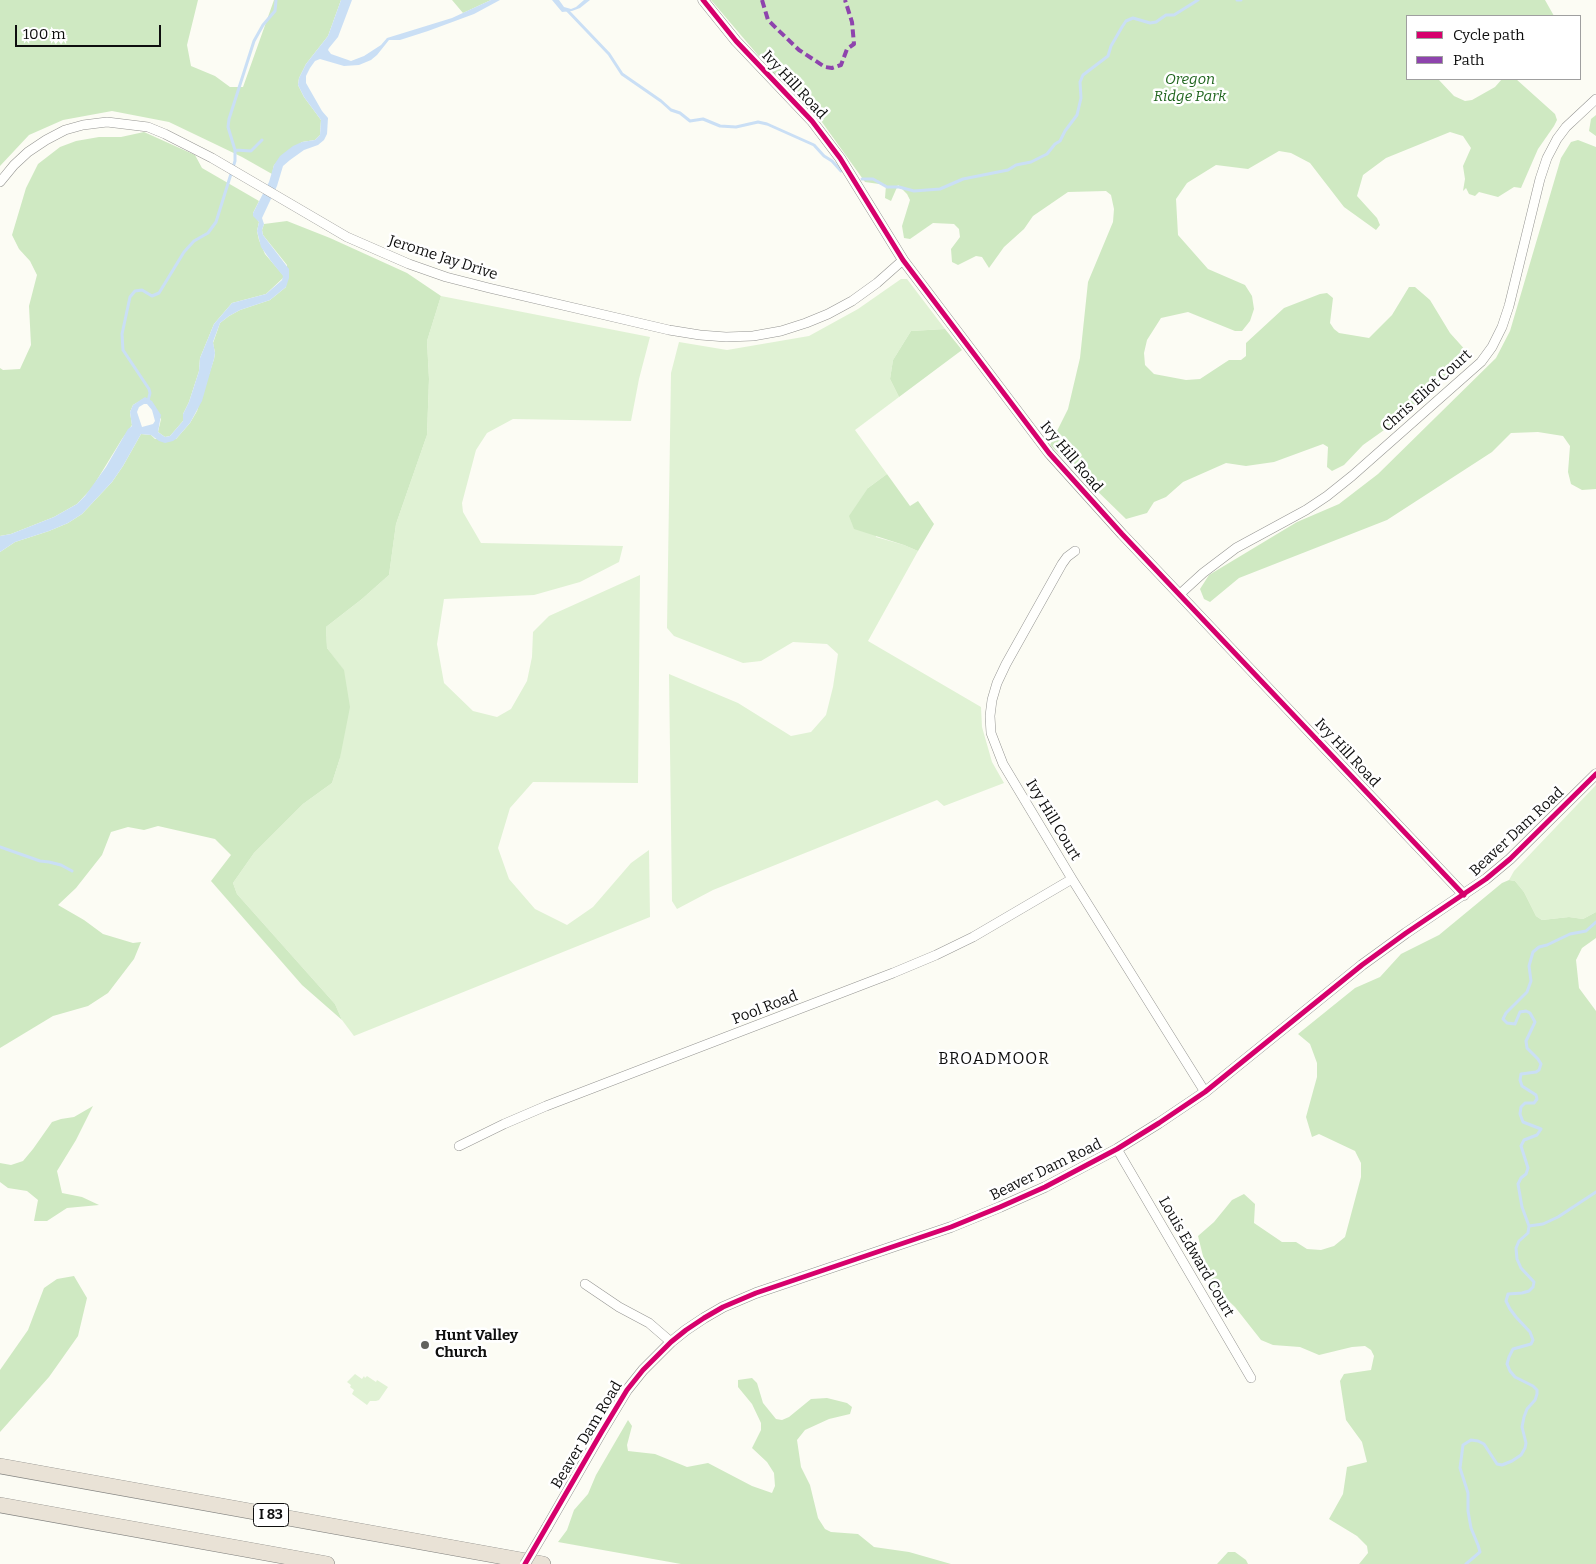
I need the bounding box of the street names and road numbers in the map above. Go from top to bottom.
street label: Ivy Hill Road [758,47,830,123]
street label: Jerome Jay Drive [386,232,500,284]
street label: Chris Eliot Court [1379,346,1475,436]
street label: Ivy Hill Road [1036,418,1106,496]
street label: Ivy Hill Road [1311,715,1383,791]
street label: Ivy Hill Court [1022,776,1084,864]
street label: Beaver Dam Road [1466,784,1568,880]
street label: Pool Road [730,987,800,1029]
street label: Beaver Dam Road [987,1135,1105,1205]
street label: Louis Edward Court [1154,1194,1238,1320]
street label: Beaver Dam Road [548,1378,626,1492]
road number: I 83 [254,1504,288,1526]

